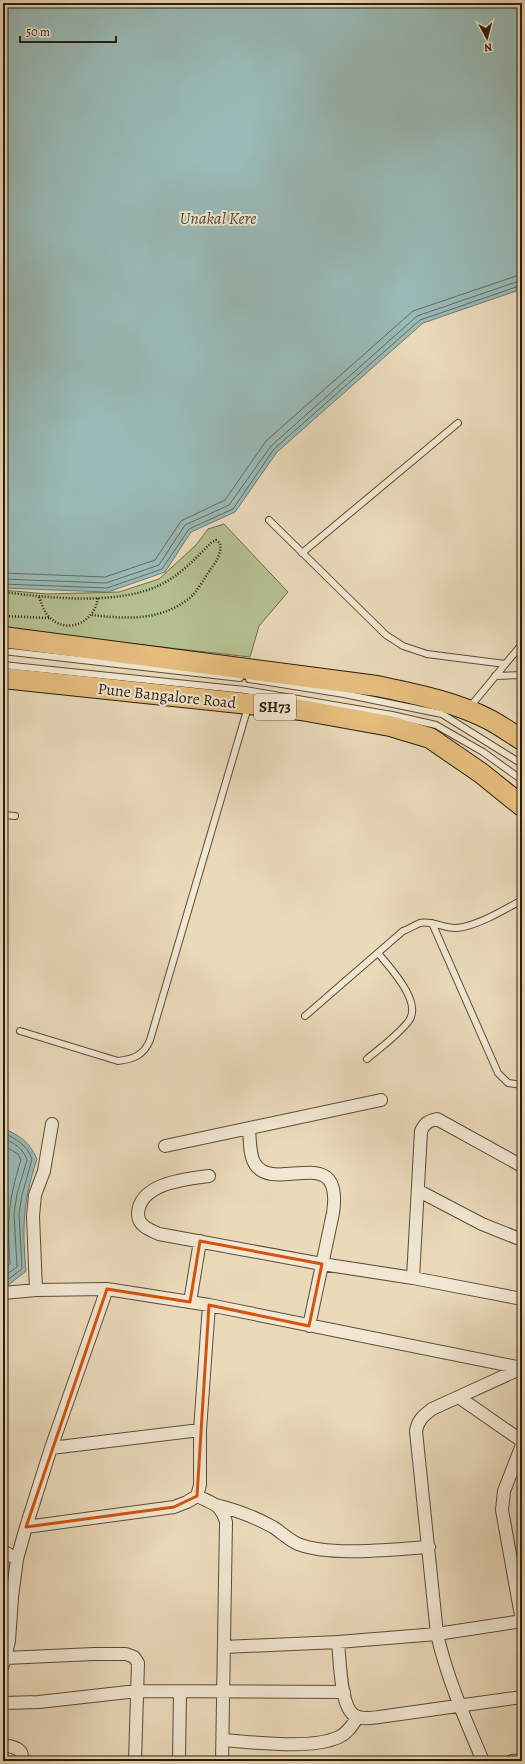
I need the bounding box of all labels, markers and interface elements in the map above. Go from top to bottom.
scale bar [20,18,116,44]
north arrow [467,18,507,58]
text: 50 m [26,24,50,40]
text: N [483,39,493,55]
water label: Unakal Kere [180,207,256,230]
street label: Pune Bangalore Road [97,678,238,714]
road number: SH73 [254,694,296,720]

